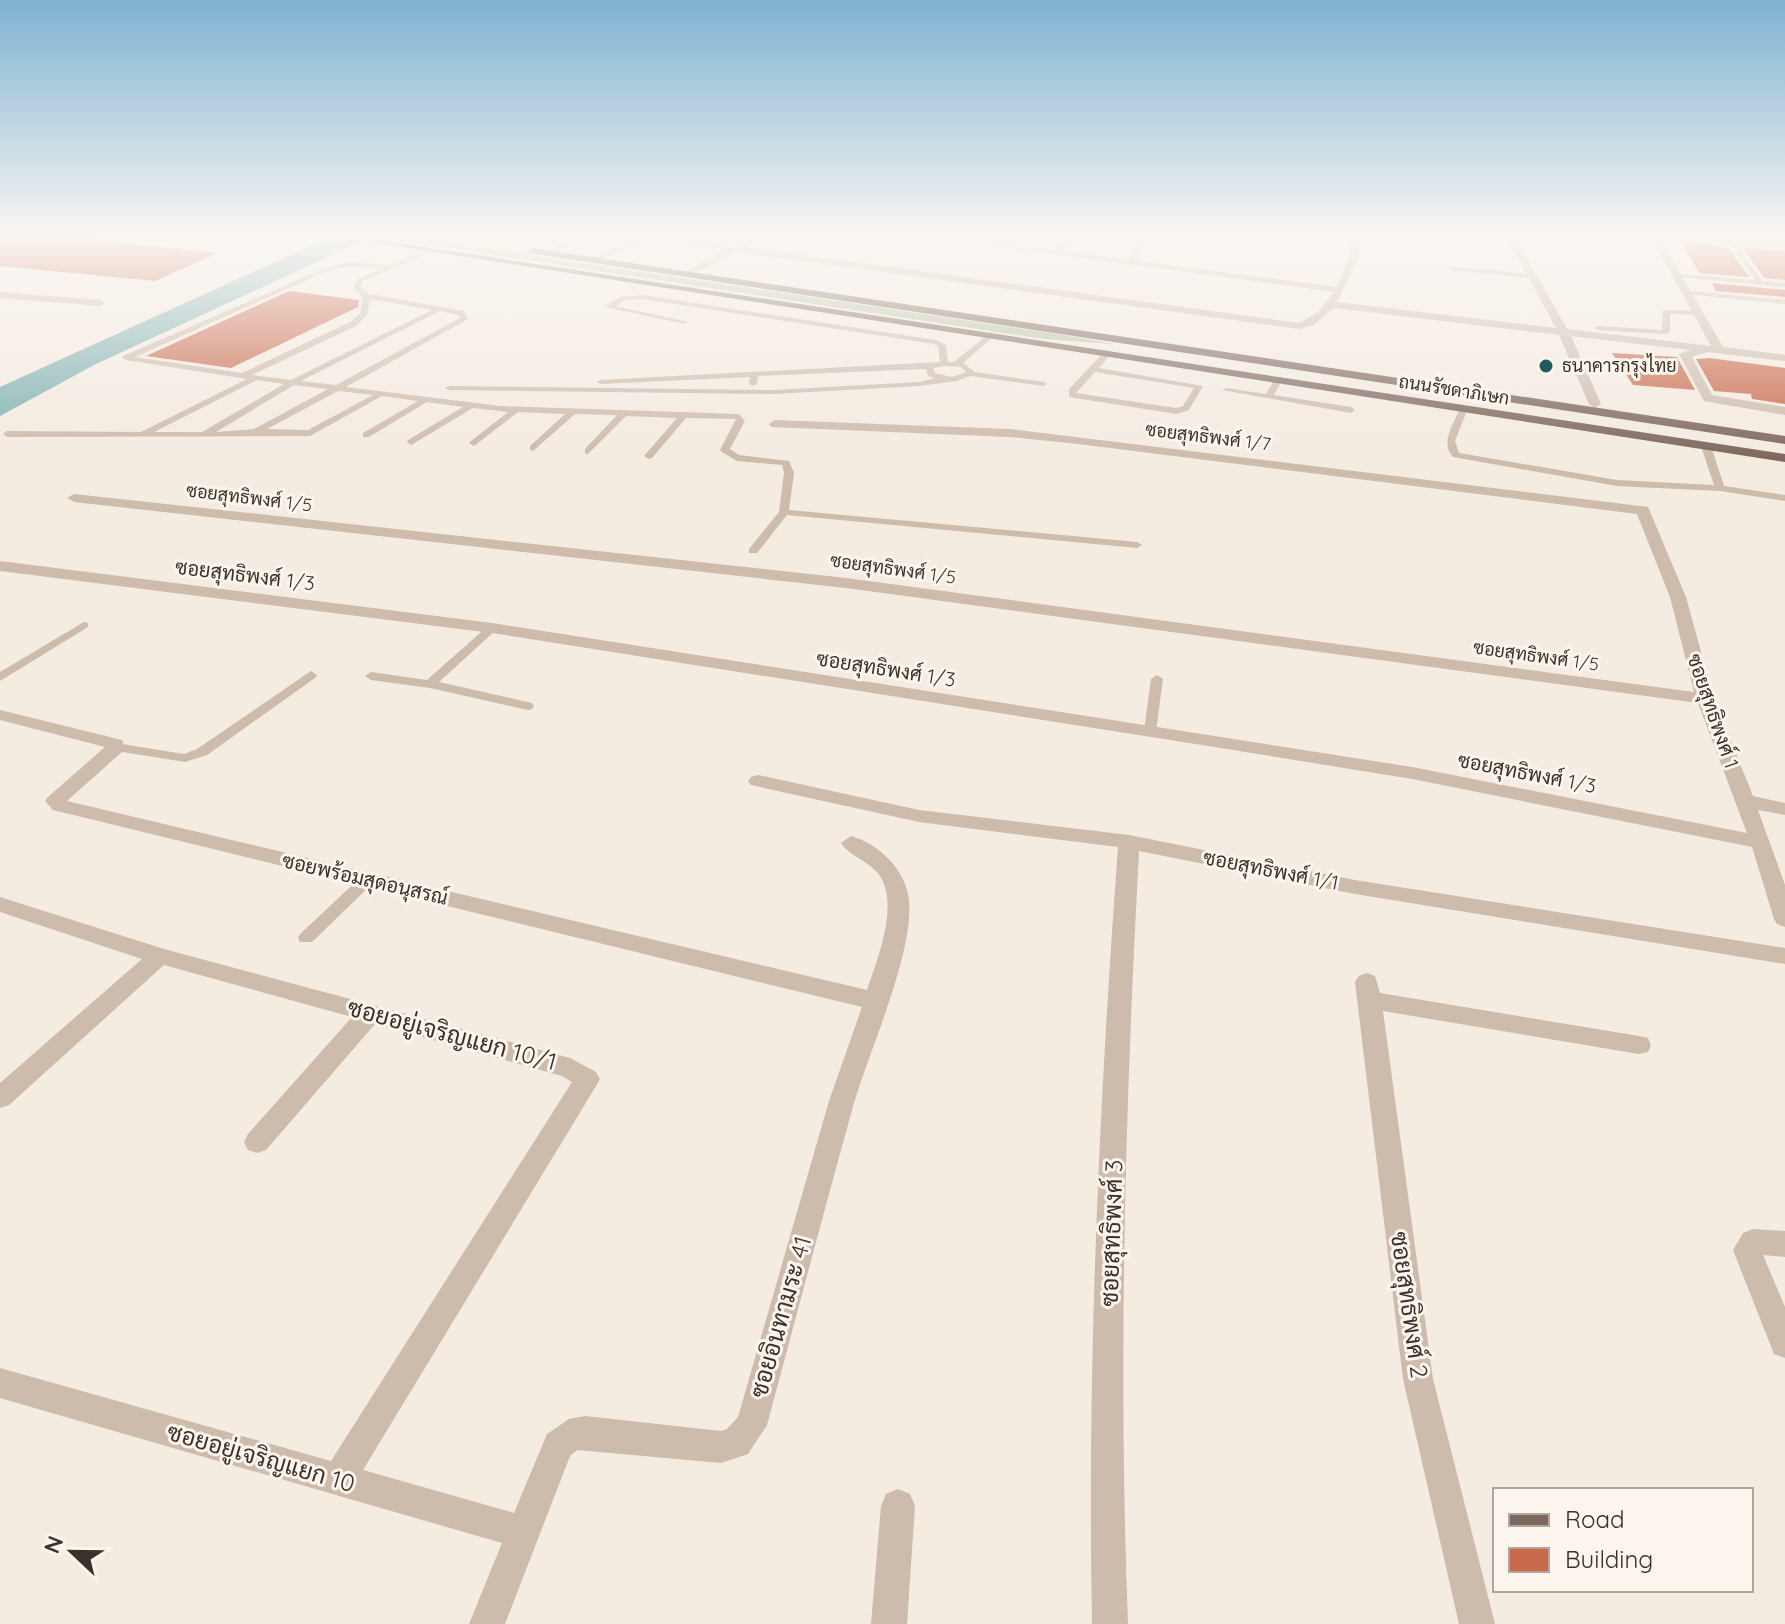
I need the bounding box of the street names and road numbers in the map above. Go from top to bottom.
street label: ถนนรัชดาภิเษก [1397,369,1511,410]
street label: ซอยสุทธิพงศ์ 1/7 [1144,416,1272,457]
street label: ซอยสุทธิพงศ์ 1/5 [185,477,313,518]
street label: ซอยสุทธิพงศ์ 1/5 [829,547,958,590]
street label: ซอยสุทธิพงศ์ 1/3 [174,553,316,597]
street label: ซอยสุทธิพงศ์ 1/5 [1472,634,1601,677]
street label: ซอยสุทธิพงศ์ 1/3 [814,644,958,694]
street label: ซอยสุทธิพงศ์ 1 [1680,650,1746,772]
street label: ซอยสุทธิพงศ์ 1/3 [1455,746,1599,800]
street label: ซอยสุทธิพงศ์ 1/1 [1201,843,1341,897]
street label: ซอยพร้อมสุดอนุสรณ์ [279,846,451,912]
street label: ซอยอยู่เจริญแยก 10/1 [344,992,560,1079]
street label: ซอยสุทธิพงศ์ 3 [1093,1159,1131,1307]
street label: ซอยสุทธิพงศ์ 2 [1383,1230,1435,1380]
street label: ซอยอินทามระ 41 [743,1233,817,1401]
street label: ซอยอยู่เจริญแยก 10 [163,1416,359,1501]

